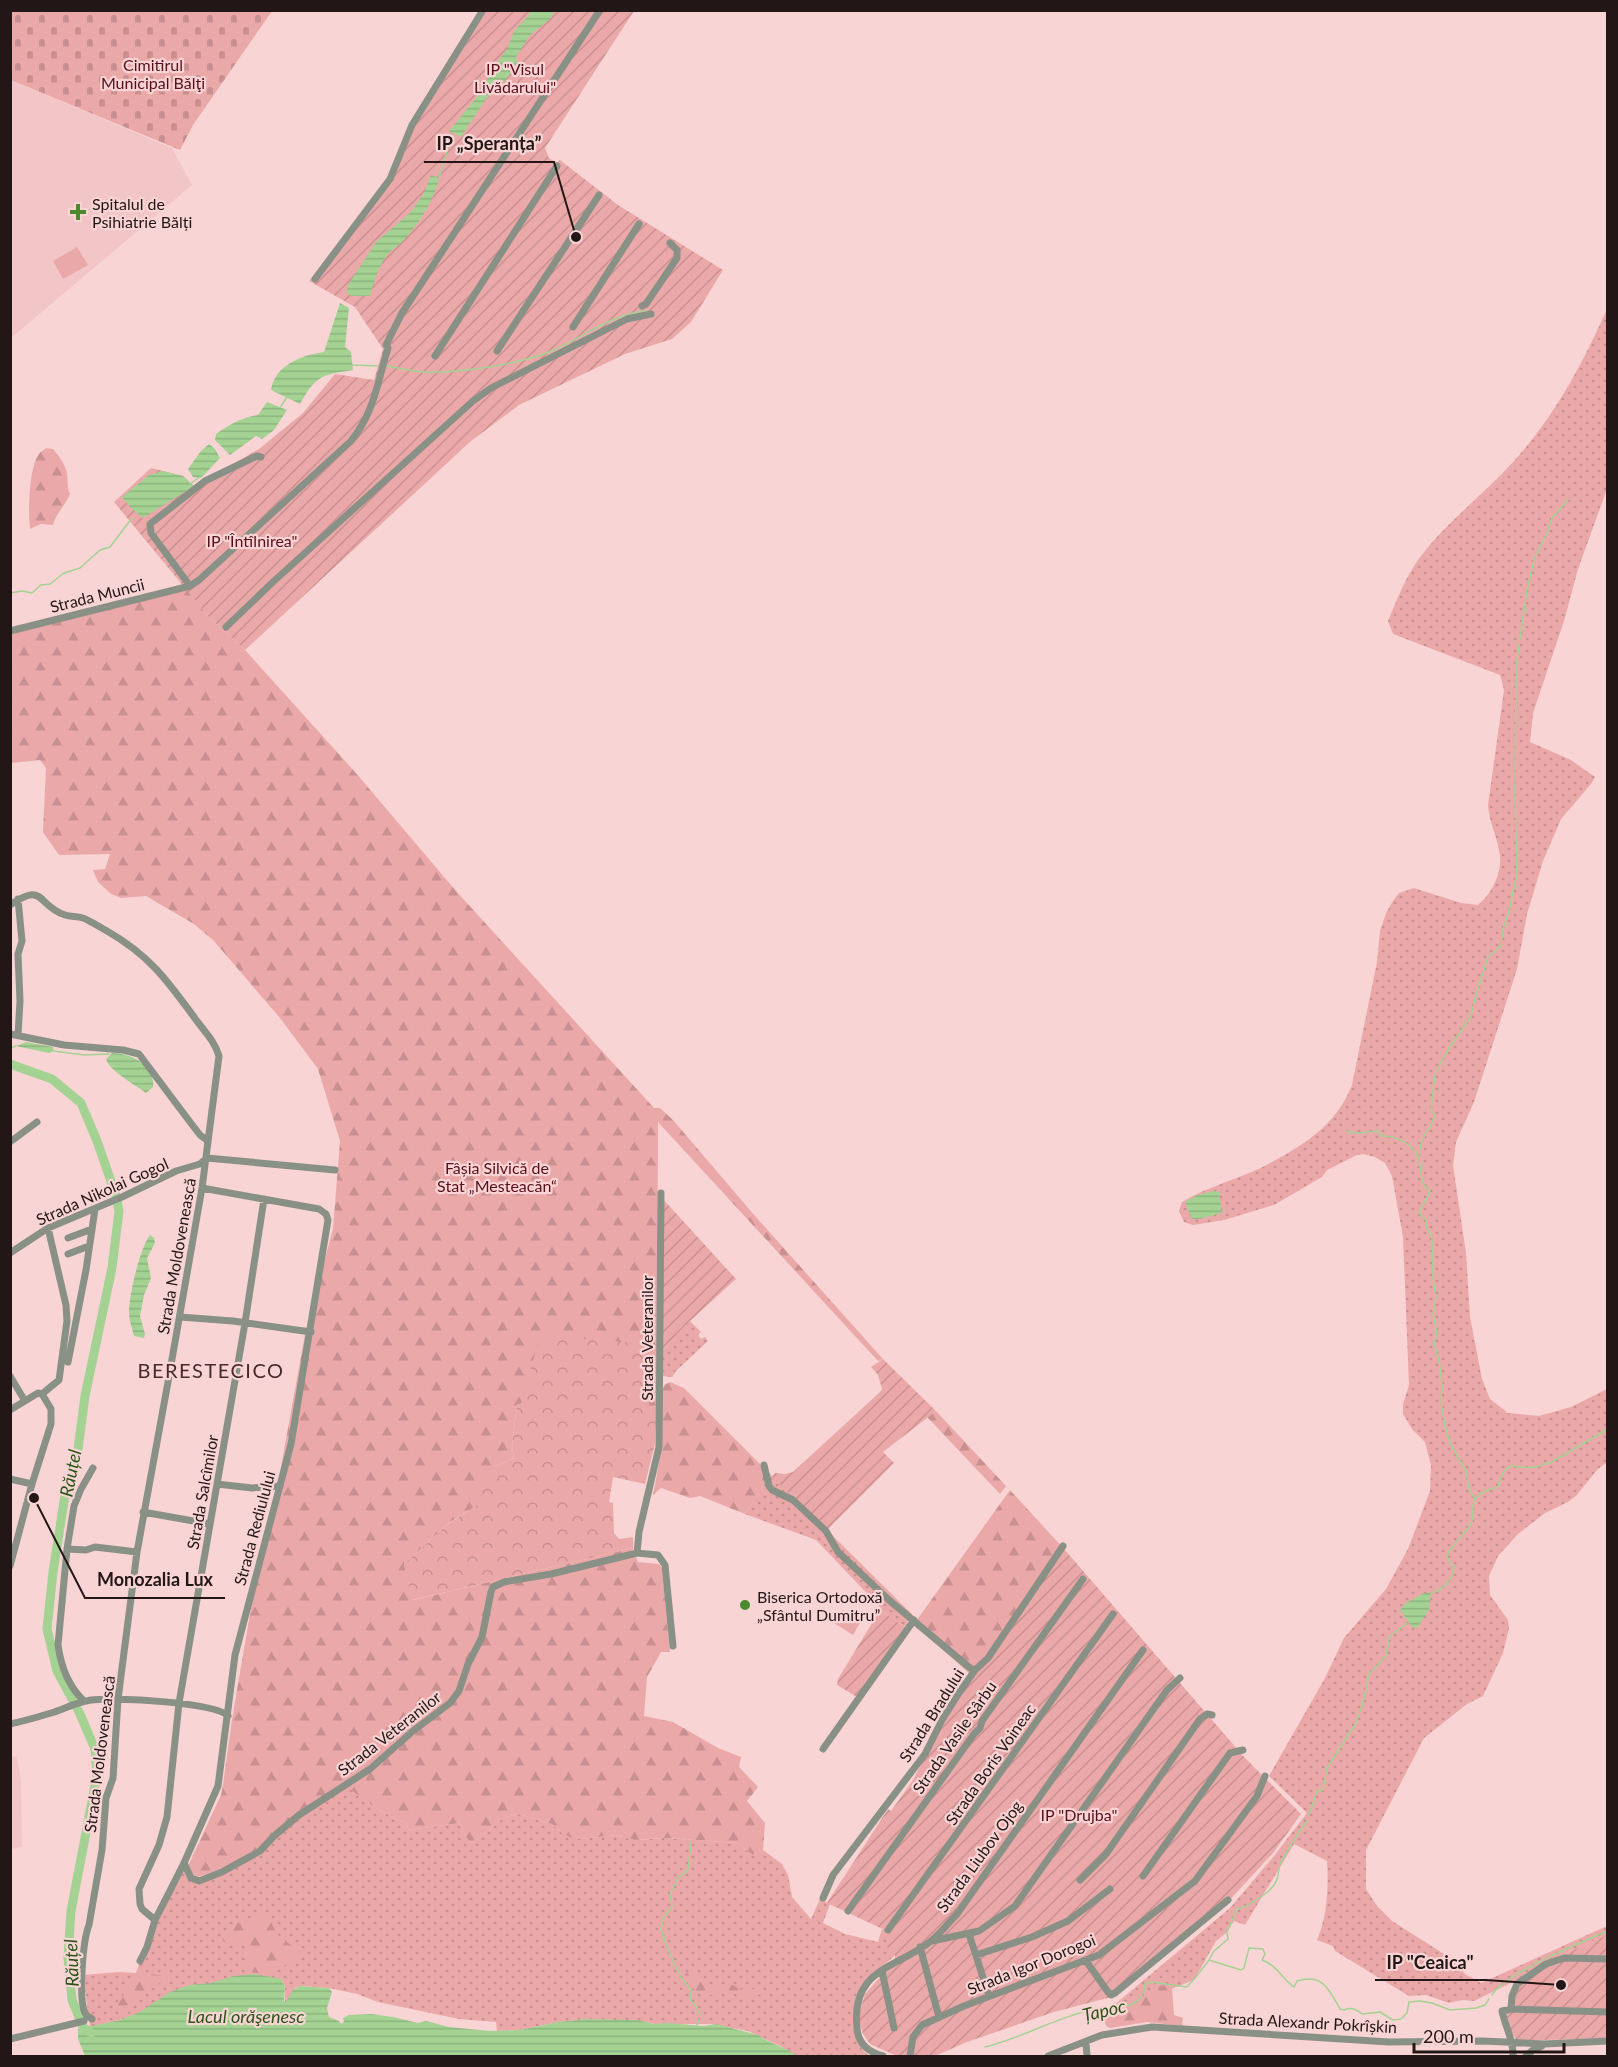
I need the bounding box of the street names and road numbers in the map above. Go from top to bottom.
street label: Strada Muncii [48,574,146,616]
street label: Strada Nikolai Gogol [33,1153,171,1229]
street label: Strada Moldovenească [153,1176,199,1336]
street label: Strada Veteranilor [637,1275,656,1401]
street label: Strada Salcîmilor [183,1433,221,1551]
street label: Strada Rediulului [230,1469,278,1587]
street label: Strada Bradului [895,1665,967,1765]
street label: Strada Moldovenească [80,1674,118,1834]
street label: Strada Vasile Sârbu [908,1677,1000,1797]
street label: Strada Veteranilor [334,1687,444,1779]
street label: Strada Boris Voineac [941,1699,1039,1828]
street label: Strada Liubov Ojog [932,1796,1026,1916]
street label: Strada Igor Dorogoi [964,1930,1098,1998]
street label: Strada Alexandr Pokrîșkin [1218,2008,1398,2036]

